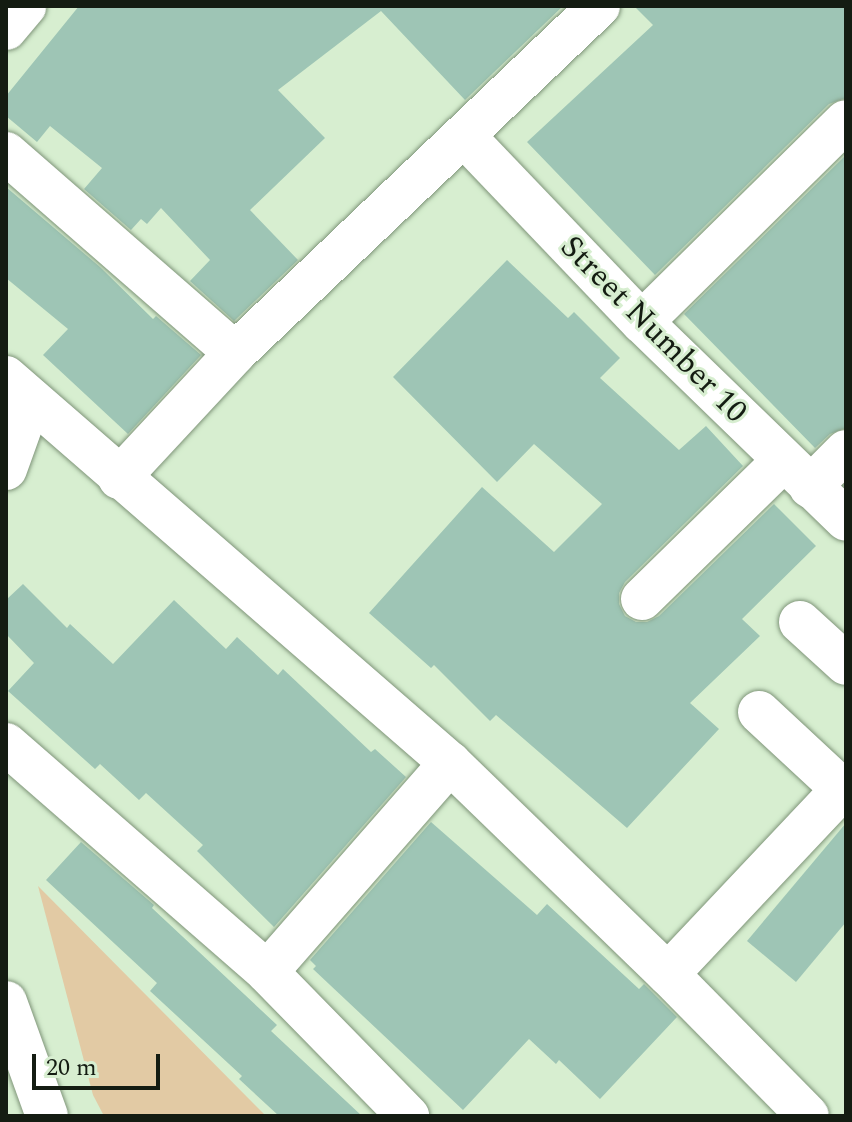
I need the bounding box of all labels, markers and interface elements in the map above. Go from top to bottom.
street label: Street Number 10 [551,228,755,432]
scale bar [36,1038,164,1088]
text: 20 m [46,1050,97,1086]

